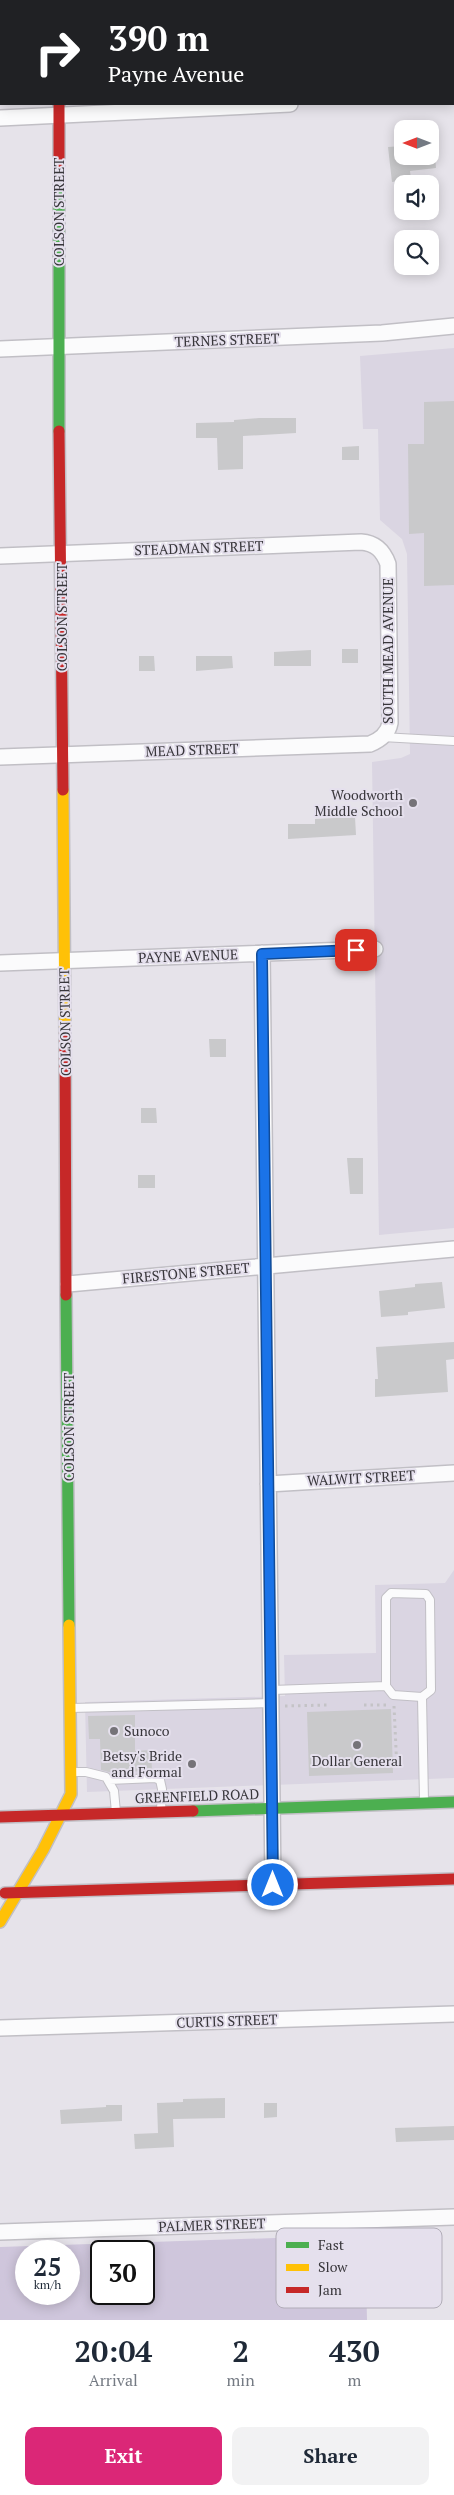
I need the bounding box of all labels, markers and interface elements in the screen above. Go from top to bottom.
text: 390 m [108,15,209,61]
icon: right [25,20,90,85]
text: Payne Avenue [108,59,244,88]
north arrow [394,120,439,165]
map controls [394,120,439,275]
street label: COLSON STREET [49,158,68,266]
button: sound [394,175,439,220]
button: search [394,230,439,275]
street label: TERNES STREET [174,328,280,351]
street label: STEADMAN STREET [134,536,264,559]
street label: COLSON STREET [52,563,71,671]
street label: SOUTH MEAD AVENUE [378,578,397,724]
street label: MEAD STREET [145,738,239,761]
place label: Woodworth Middle School [315,785,403,820]
marker: Woodworth Middle School [407,797,419,809]
pin [335,929,377,971]
icon: arrive [342,936,370,964]
street label: PAYNE AVENUE [138,944,238,967]
street label: COLSON STREET [54,967,75,1076]
street label: FIRESTONE STREET [122,1257,251,1288]
street label: COLSON STREET [59,1373,78,1481]
street label: WALWIT STREET [306,1465,416,1490]
place label: Sunoco [124,1721,170,1740]
marker: Sunoco [108,1725,120,1737]
marker: Dollar General [351,1739,363,1751]
place label: Betsy's Bride and Formal [103,1746,182,1781]
place label: Dollar General [312,1751,402,1770]
marker: Betsy's Bride and Formal [186,1758,198,1770]
street label: GREENFIELD ROAD [135,1784,260,1807]
position arrow [246,1858,298,1910]
street label: CURTIS STREET [176,2009,278,2032]
street label: PALMER STREET [158,2213,266,2236]
legend [276,2228,442,2308]
text: Fast [318,2235,345,2254]
speed limit sign: 30 [90,2240,155,2305]
text: 25 [33,2250,62,2283]
text: Slow [318,2257,348,2276]
text: km/h [34,2277,61,2292]
text: Jam [318,2280,342,2299]
text: 20:04 [74,2331,152,2371]
text: 2 [232,2331,249,2371]
text: 430 [329,2331,380,2371]
text: Arrival [89,2369,138,2391]
text: min [227,2369,255,2391]
text: m [347,2369,361,2391]
button: Exit [25,2427,222,2485]
button: Share [232,2427,429,2485]

